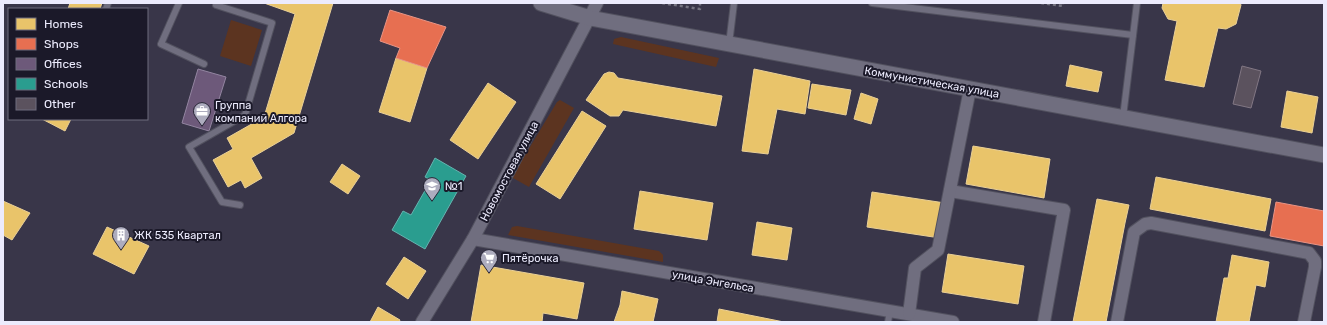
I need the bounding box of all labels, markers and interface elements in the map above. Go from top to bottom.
legend [8,8,148,120]
text: Homes [44,17,83,31]
text: Shops [44,37,79,51]
text: Offices [44,57,82,71]
street label: Коммунистическая улица [864,64,1000,101]
text: Schools [44,77,88,91]
text: Other [44,97,76,111]
place label: Группа компаний Алгора [215,99,307,125]
office icon: Группа компаний Алгора [192,101,212,126]
street label: Новомостовая улица [478,119,541,223]
school or university icon: №1 [422,176,442,201]
place label: №1 [445,180,462,193]
building icon: ЖК 535 Квартал [111,225,131,250]
place label: ЖК 535 Квартал [134,229,221,242]
supermarket icon: Пятёрочка [479,248,499,273]
place label: Пятёрочка [502,252,559,265]
street label: улица Энгельса [671,268,755,295]

